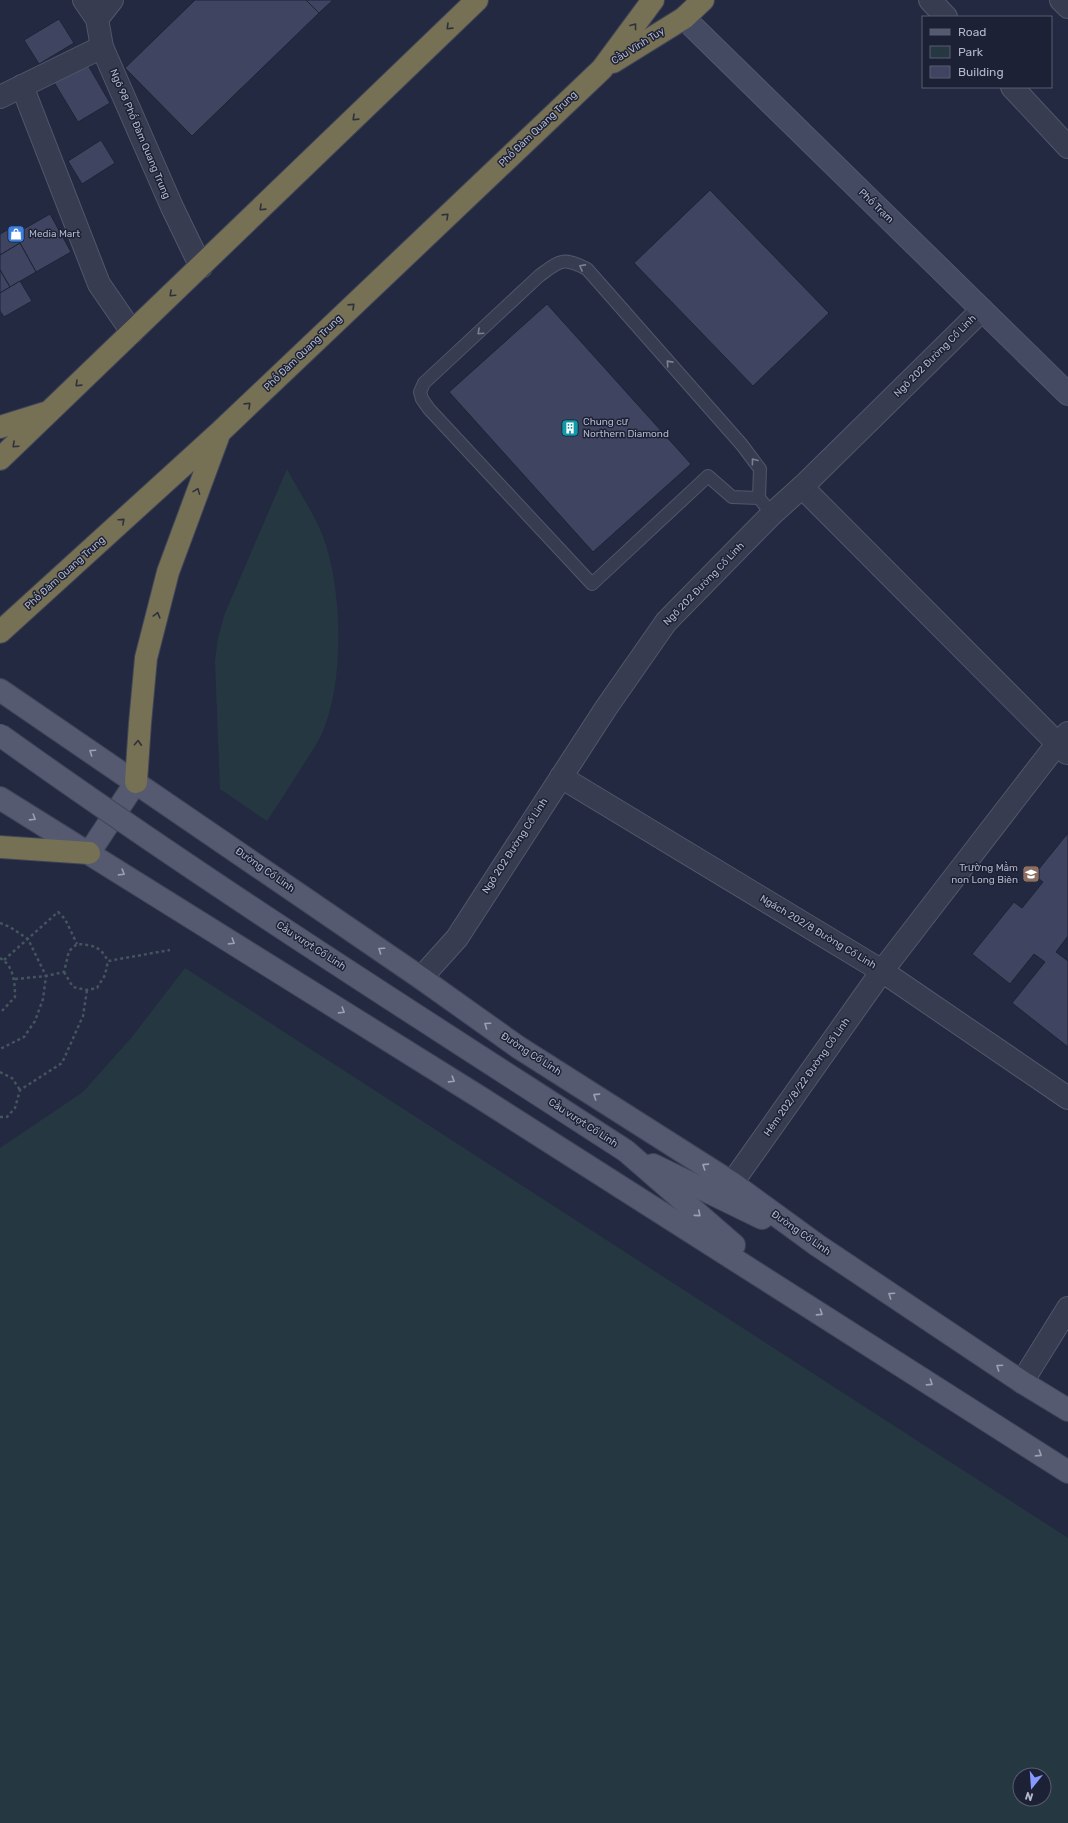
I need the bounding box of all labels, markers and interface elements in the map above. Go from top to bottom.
legend [922,16,1052,88]
one-way arrow [446,22,454,30]
street label: Cầu Vĩnh Tuy [609,24,667,67]
one-way arrow [629,24,636,31]
text: Road [958,25,986,39]
text: Park [958,45,984,59]
text: Building [958,65,1004,79]
street label: Ngõ 98 Phố Đàm Quang Trung [107,67,174,201]
street label: Phố Đàm Quang Trung [496,88,580,169]
one-way arrow [352,113,360,120]
street label: Phố Trạm [856,186,897,226]
one-way arrow [259,203,267,211]
one-way arrow [442,214,449,221]
shop icon: Media Mart [6,224,26,244]
place label: Media Mart [29,228,80,240]
one-way arrow [579,264,586,271]
one-way arrow [169,289,177,297]
one-way arrow [347,303,355,311]
street label: Phố Đàm Quang Trung [261,312,345,393]
street label: Ngõ 202 Đường Cổ Linh [891,312,979,400]
one-way arrow [477,327,484,334]
one-way arrow [667,360,674,367]
one-way arrow [76,379,83,386]
one-way arrow [243,402,251,410]
place label: Chung cư Northern Diamond [583,416,669,440]
building icon: Chung cư Northern Diamond [560,418,580,438]
one-way arrow [12,440,20,448]
one-way arrow [752,458,759,465]
one-way arrow [193,488,201,495]
one-way arrow [117,518,125,526]
street label: Phố Đàm Quang Trung [22,533,108,612]
street label: Ngõ 202 Đường Cổ Linh [661,540,747,628]
one-way arrow [153,611,161,618]
one-way arrow [134,740,143,746]
one-way arrow [89,749,96,757]
street label: Ngõ 202 Đường Cổ Linh [480,796,550,896]
one-way arrow [29,814,36,821]
street label: Đường Cổ Linh [233,845,297,895]
place label: Trường Mầm non Long Biên [951,861,1018,886]
school or university icon: Trường Mầm non Long Biên [1021,864,1041,884]
one-way arrow [118,869,125,876]
street label: Ngách 202/8 Đường Cổ Linh [758,892,878,972]
street label: Cầu vượt Cổ Linh [274,918,349,973]
one-way arrow [228,938,235,945]
one-way arrow [378,947,385,955]
one-way arrow [338,1007,345,1014]
street label: Hẻm 202/8/22 Đường Cổ Linh [761,1016,853,1138]
one-way arrow [485,1023,492,1030]
street label: Đường Cổ Linh [499,1030,563,1078]
one-way arrow [448,1075,455,1083]
one-way arrow [593,1093,600,1101]
street label: Cầu vượt Cổ Linh [546,1095,621,1150]
one-way arrow [703,1164,710,1171]
street label: Đường Cổ Linh [769,1208,833,1258]
one-way arrow [693,1209,700,1216]
one-way arrow [889,1293,896,1300]
one-way arrow [816,1309,823,1316]
one-way arrow [997,1365,1004,1372]
one-way arrow [926,1379,933,1386]
one-way arrow [1035,1449,1042,1456]
north arrow [1012,1767,1052,1807]
text: N [1023,1789,1035,1803]

